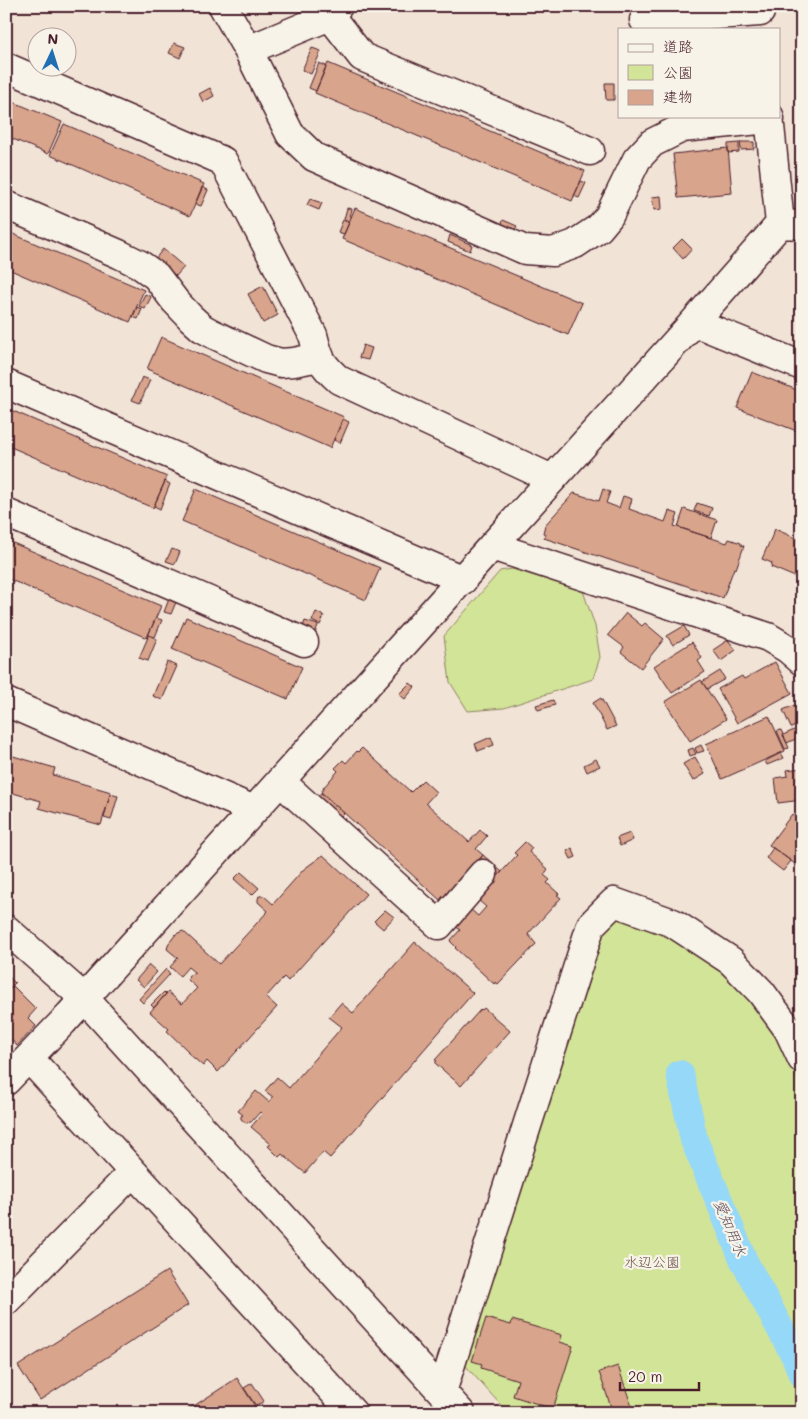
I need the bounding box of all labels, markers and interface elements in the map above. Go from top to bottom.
north arrow [28,28,78,78]
legend [618,28,780,118]
text: N [47,29,59,48]
text: 道路 [663,36,693,56]
text: 公園 [663,62,693,82]
text: 建物 [663,86,693,106]
water label: 愛知用水 [710,1196,752,1259]
park label: 水辺公園 [624,1252,680,1271]
scale bar [620,1359,699,1391]
text: 20 m [628,1366,662,1386]

